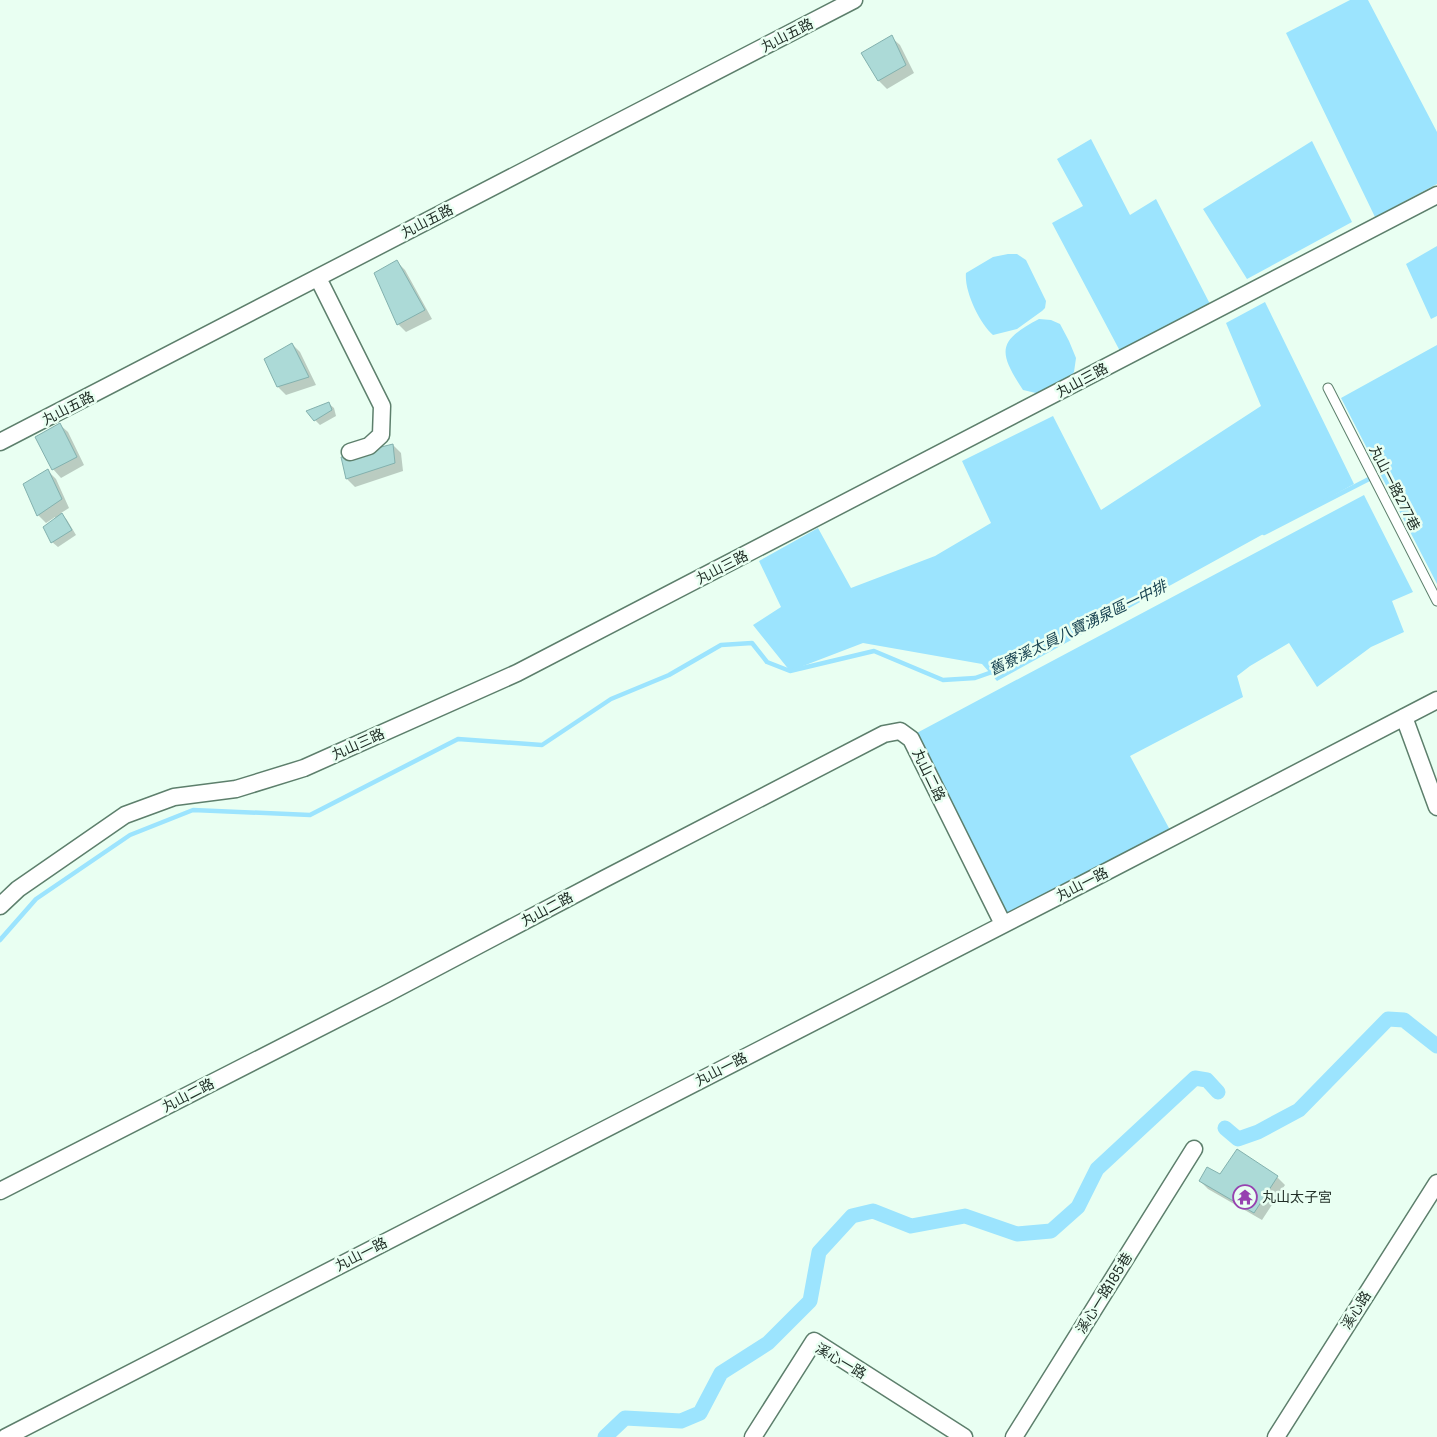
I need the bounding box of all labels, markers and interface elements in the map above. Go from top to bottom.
street label: 丸山五路 [758,13,816,57]
street label: 丸山五路 [398,199,456,243]
street label: 丸山三路 [1053,358,1111,402]
street label: 丸山五路 [39,386,97,430]
street label: 丸山一路277巷 [1365,442,1425,534]
street label: 丸山三路 [693,545,751,589]
water label: 舊寮溪太員八寶湧泉區一中排 [986,574,1172,680]
street label: 丸山三路 [328,723,388,765]
street label: 丸山二路 [908,745,950,805]
street label: 丸山一路 [1053,862,1111,906]
street label: 丸山二路 [518,887,576,931]
street label: 丸山一路 [692,1047,750,1091]
street label: 丸山二路 [159,1073,217,1117]
temple icon: 丸山太子宮 [1232,1184,1258,1210]
place label: 丸山太子宮 [1262,1187,1332,1207]
street label: 丸山一路 [332,1232,390,1276]
street label: 溪心一路185巷 [1071,1249,1137,1337]
street label: 溪心路 [1336,1287,1376,1333]
street label: 溪心一路 [812,1338,870,1384]

